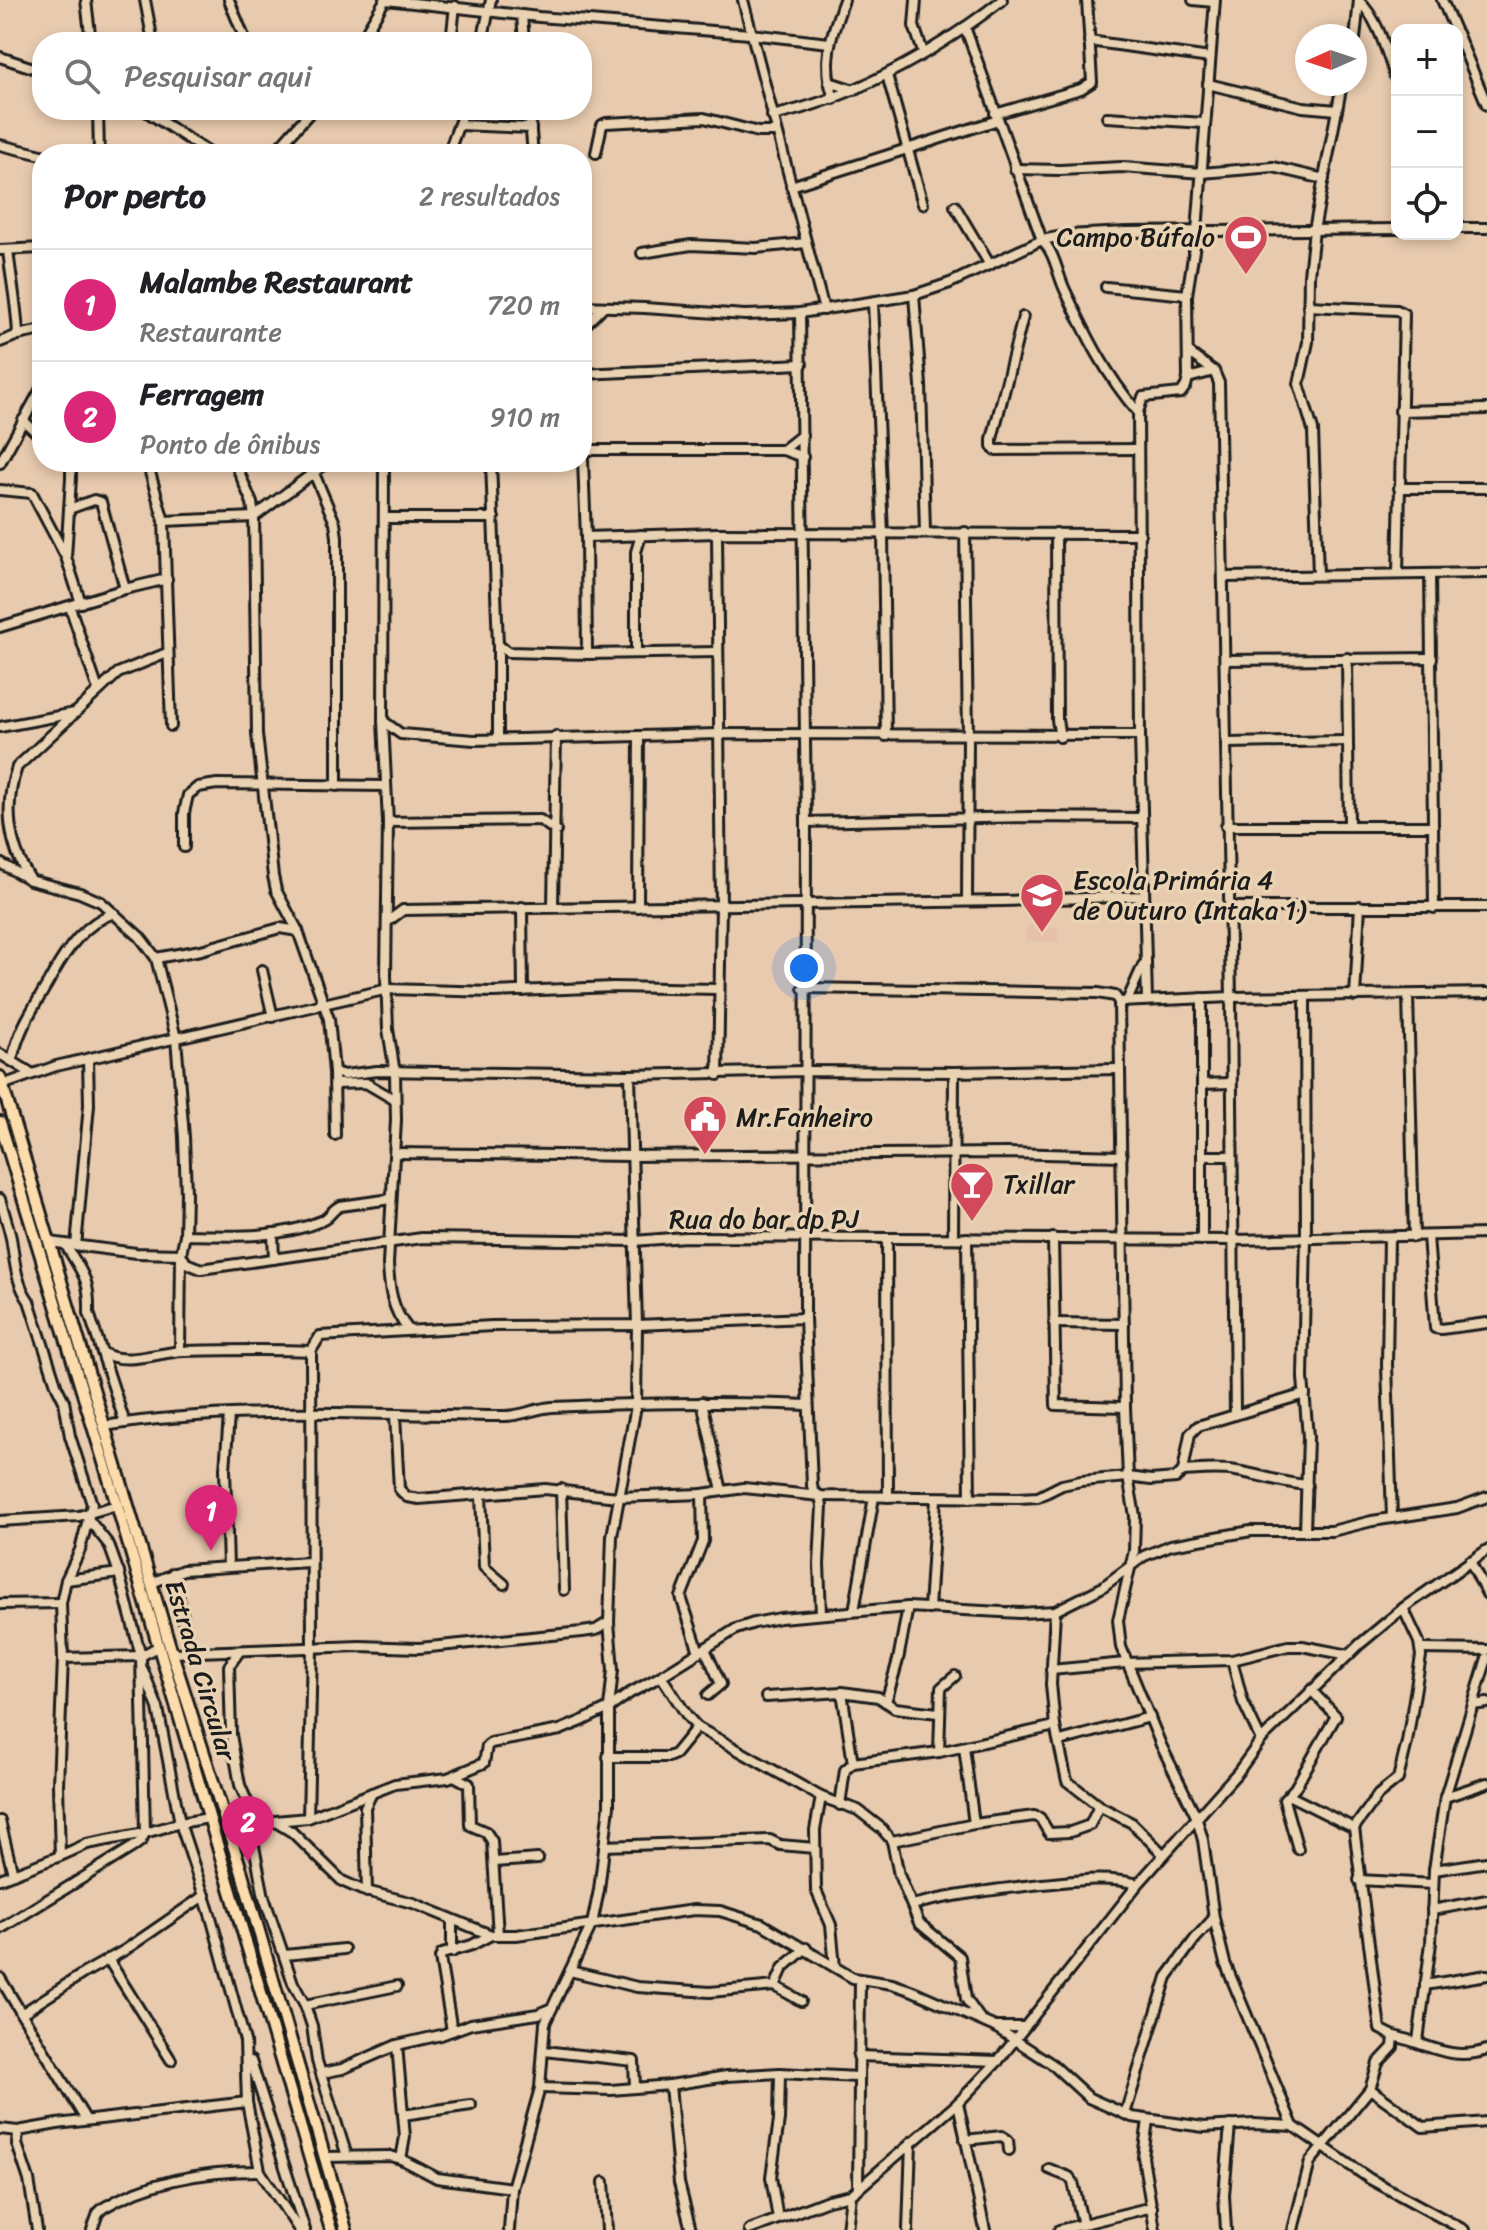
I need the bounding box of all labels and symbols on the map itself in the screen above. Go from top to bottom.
north arrow [1295,24,1367,96]
sports icon: Campo Búfalo [1222,213,1270,276]
place label: Campo Búfalo [1057,214,1215,260]
place label: Escola Primária 4 de Outuro (Intaka 1) [1073,857,1307,933]
school or university icon: Escola Primária 4 de Outuro (Intaka 1) [1018,871,1066,934]
your location [784,948,824,988]
public building icon: Mr.Fanheiro [681,1093,729,1156]
place label: Mr.Fanheiro [736,1094,873,1140]
bar icon: Txillar [948,1160,996,1223]
place label: Txillar [1003,1161,1075,1207]
street label: Rua do bar dp PJ [669,1196,859,1242]
pin: 1 [185,1485,237,1551]
street label: Estrada Circular [152,1574,251,1767]
pin: 2 [222,1796,274,1862]

